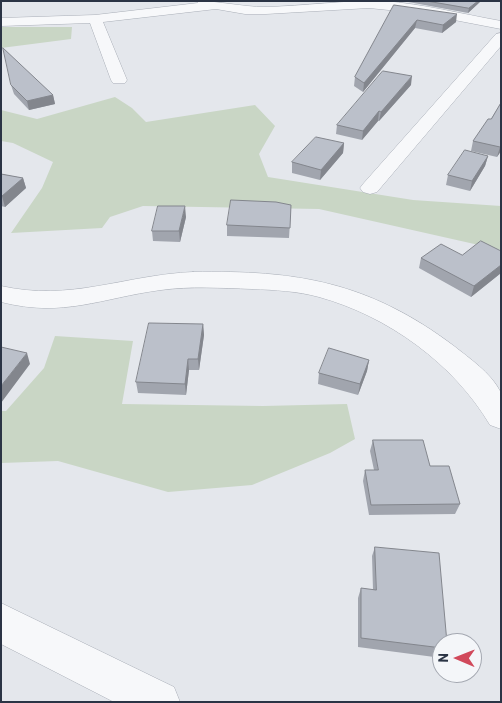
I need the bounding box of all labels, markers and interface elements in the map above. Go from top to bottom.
north arrow [432,633,482,683]
text: N [434,653,451,663]

